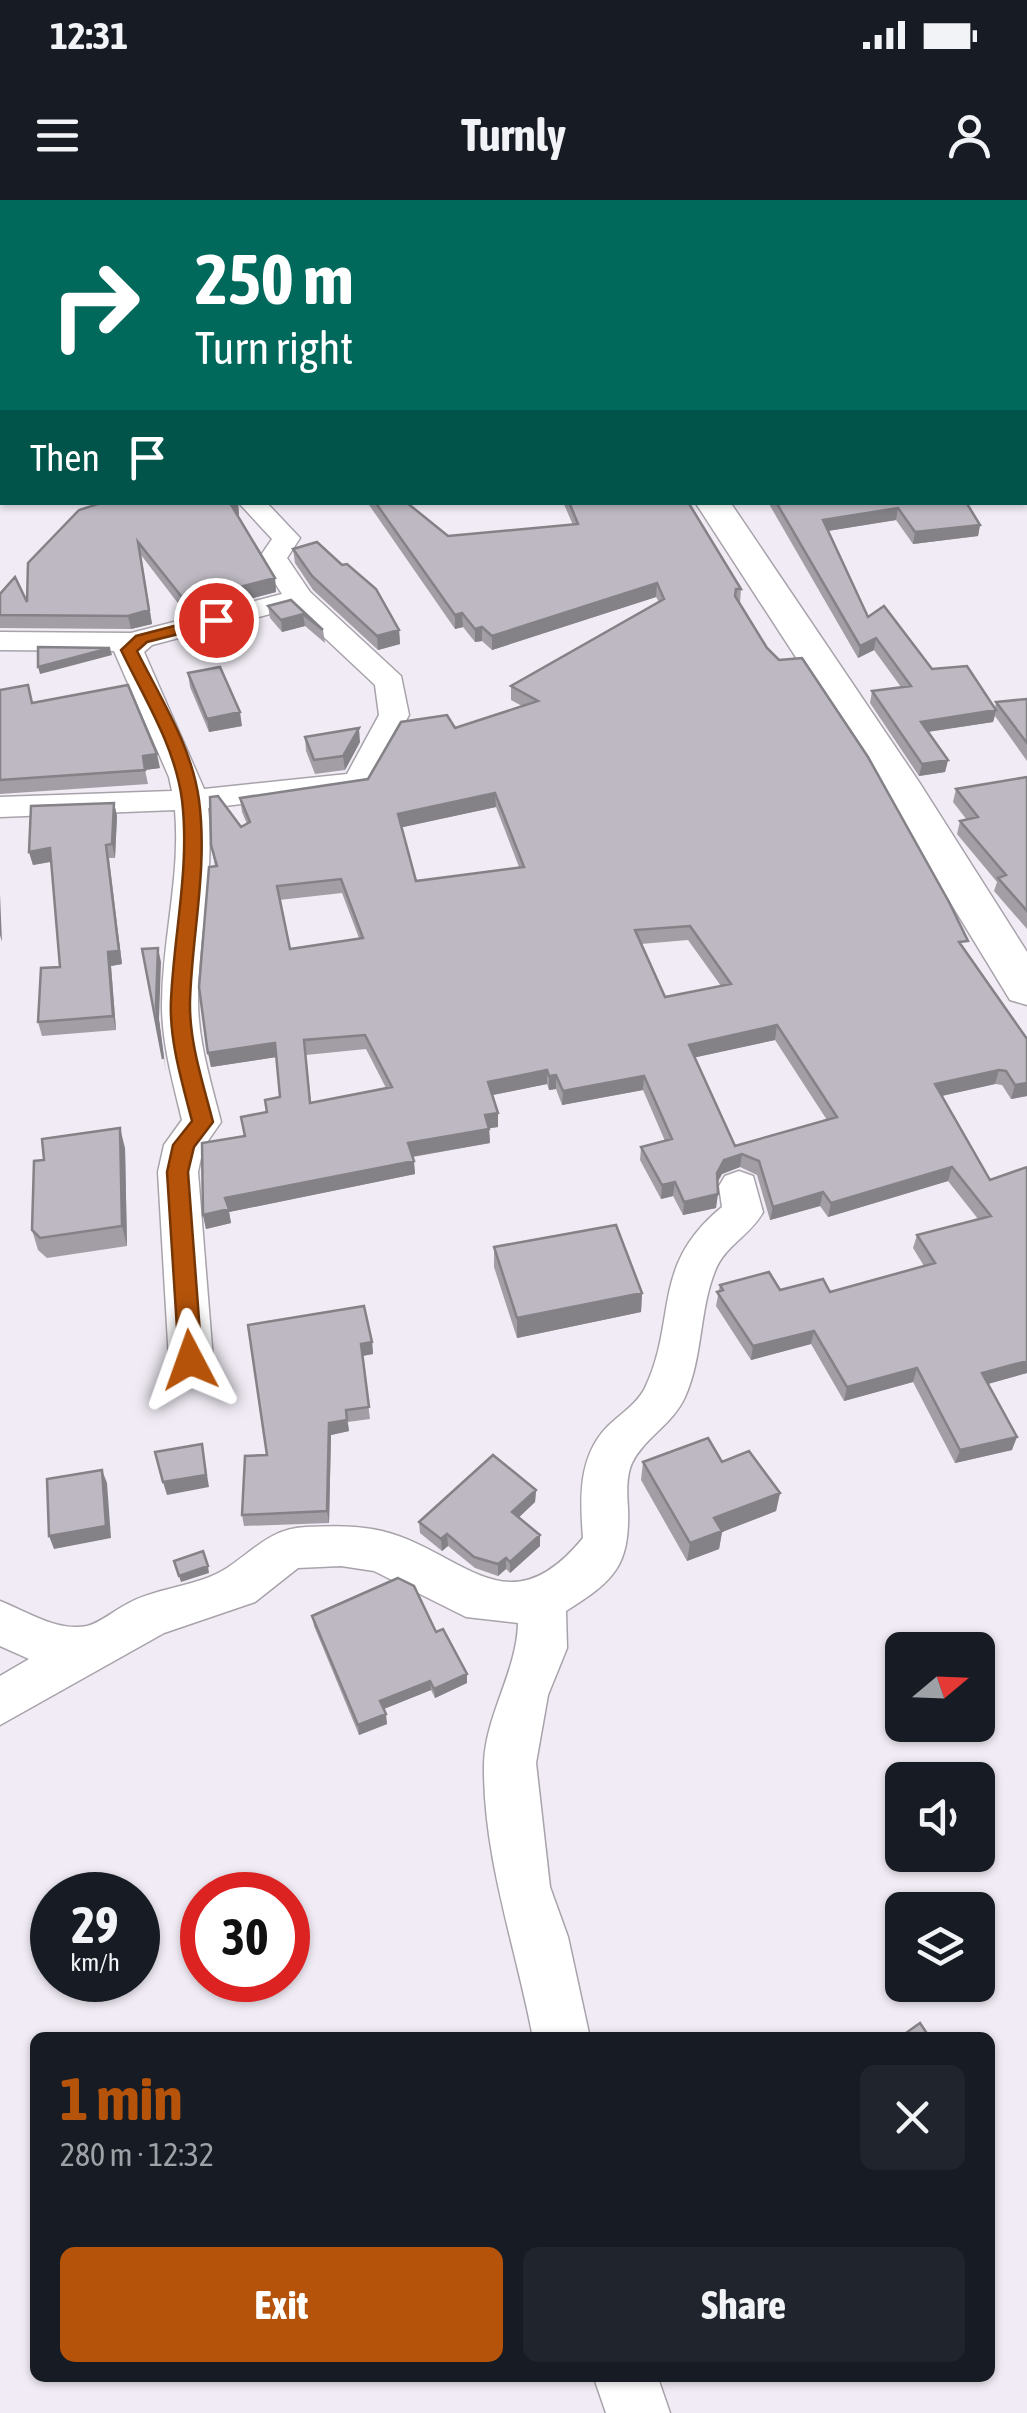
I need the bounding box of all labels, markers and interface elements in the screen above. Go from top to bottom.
text: 12:31 [50,14,128,57]
icon: menu [30,108,85,163]
icon: person [942,108,997,163]
text: Turnly [461,109,566,161]
text: 250 m [195,239,354,319]
icon: right [30,240,160,370]
text: Turn right [195,322,353,374]
icon: arrive [120,430,175,485]
text: Then [30,436,100,479]
pin [174,578,259,663]
icon: arrive [189,593,244,648]
position arrow [138,1308,242,1412]
north arrow [885,1632,995,1742]
map controls [885,1632,995,2002]
button: sound [885,1762,995,1872]
speed limit sign: 30 [180,1872,310,2002]
button: layers [885,1892,995,2002]
text: 29 [71,1896,118,1954]
text: km/h [70,1948,120,1976]
text: 1 min [60,2064,183,2133]
button: close [860,2065,965,2170]
text: 280 m · 12:32 [60,2136,214,2173]
button: Exit [60,2247,503,2362]
button: Share [523,2247,965,2362]

